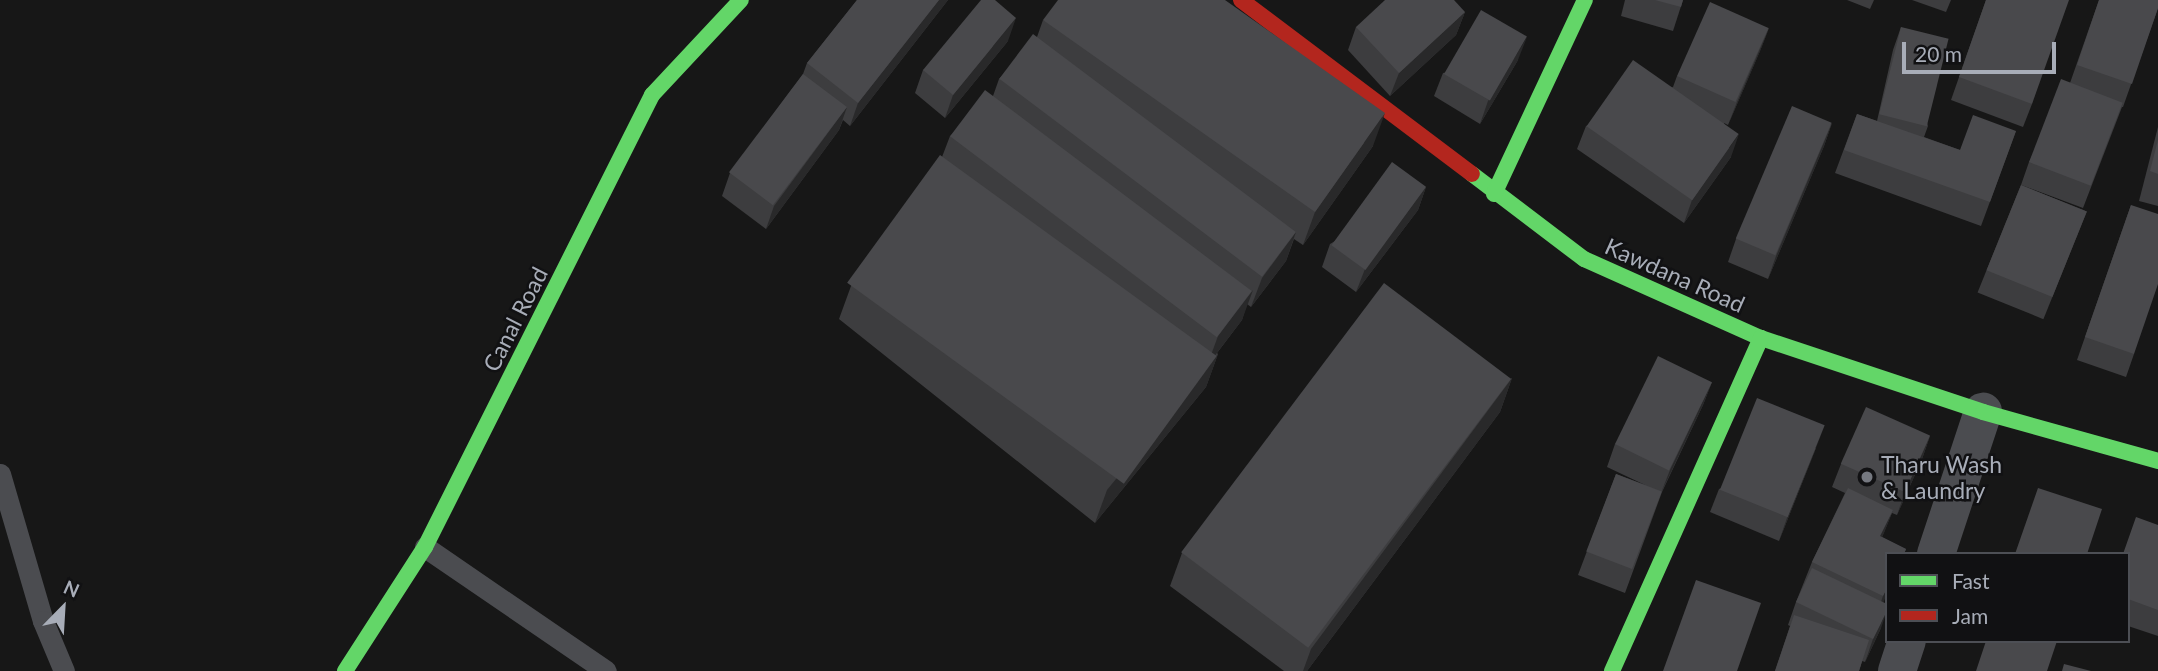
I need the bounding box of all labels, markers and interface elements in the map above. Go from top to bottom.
scale bar [1906,28,2060,72]
text: 20 m [1915,41,1962,66]
street label: Kawdana Road [1601,232,1749,318]
street label: Canal Road [477,262,553,376]
place label: Tharu Wash & Laundry [1881,450,2002,504]
marker: Tharu Wash & Laundry [1859,469,1875,485]
legend [1885,552,2130,643]
text: Fast [1952,568,1989,593]
north arrow [28,573,98,643]
text: N [60,575,83,602]
text: Jam [1952,603,1988,628]

